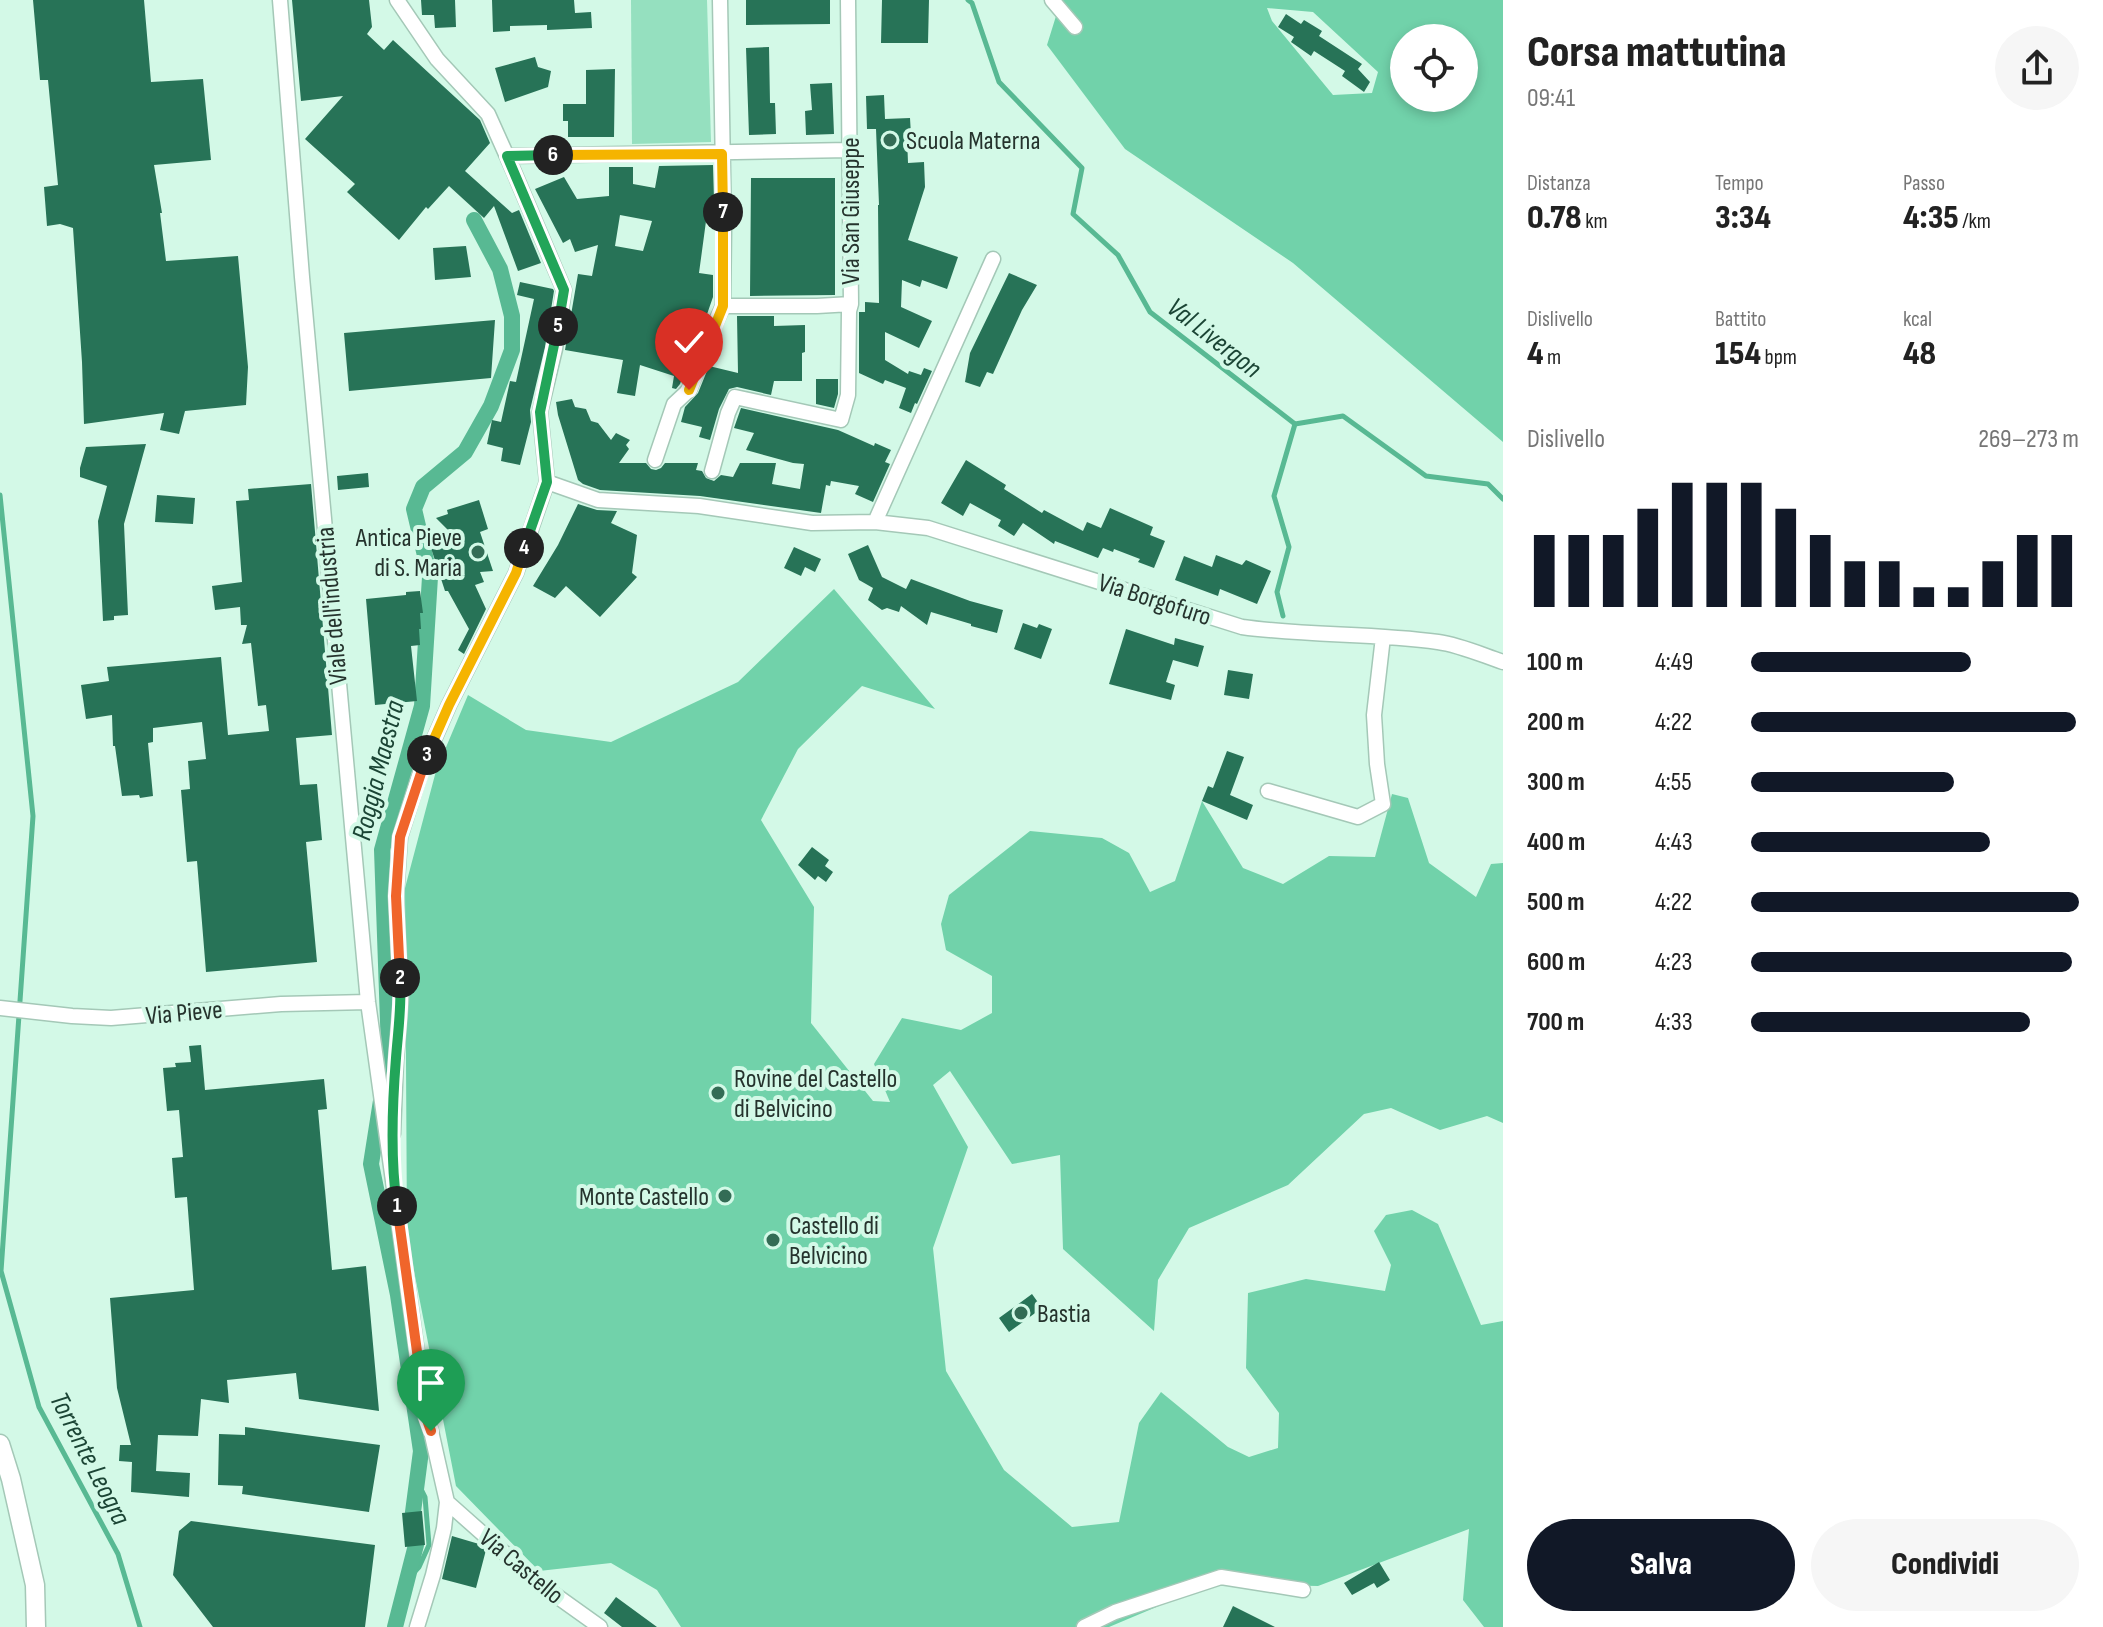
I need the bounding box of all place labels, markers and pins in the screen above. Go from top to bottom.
place label: Scuola Materna [906,126,1040,157]
marker: Scuola Materna [881,131,899,149]
pin: 6 [533,135,573,175]
pin: 7 [703,192,743,232]
pin: 5 [538,306,578,346]
pin [655,308,723,390]
place label: Antica Pieve di S. Maria [355,523,462,584]
pin: 4 [504,528,544,568]
marker: Antica Pieve di S. Maria [469,543,487,561]
pin: 3 [407,735,447,775]
pin: 2 [380,958,420,998]
place label: Rovine del Castello di Belvicino [734,1064,897,1125]
marker: Rovine del Castello di Belvicino [709,1084,727,1102]
place label: Monte Castello [579,1182,709,1213]
pin: 1 [377,1186,417,1226]
marker: Monte Castello [716,1187,734,1205]
place label: Castello di Belvicino [789,1211,879,1272]
marker: Castello di Belvicino [764,1231,782,1249]
place label: Bastia [1037,1299,1091,1330]
marker: Bastia [1012,1304,1030,1322]
pin [397,1349,465,1431]

